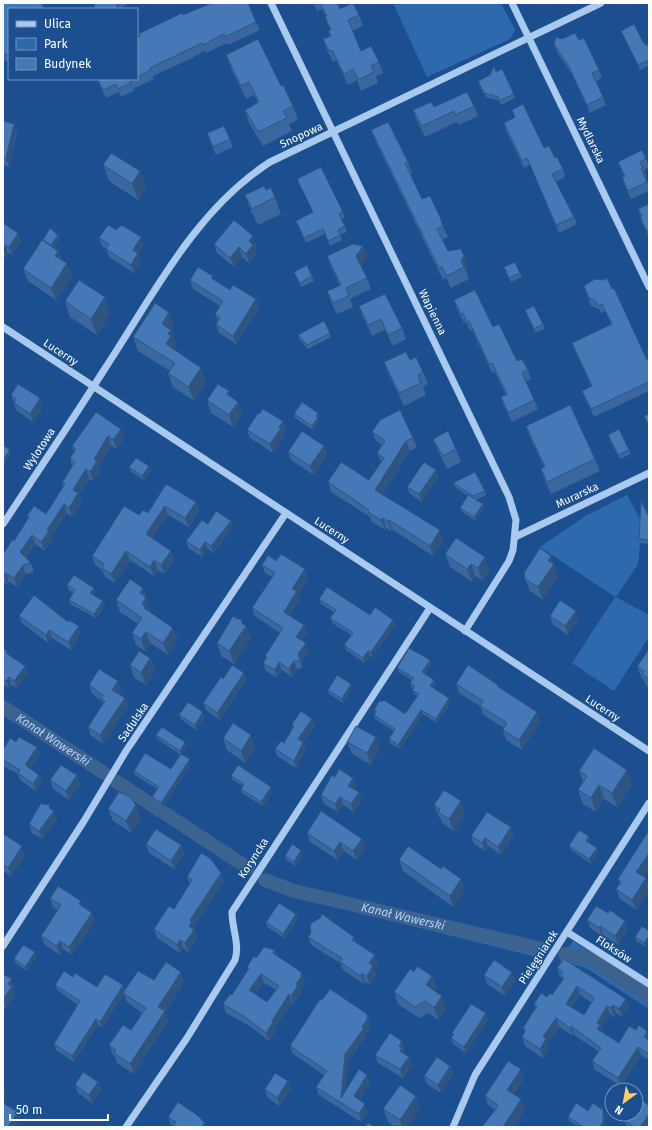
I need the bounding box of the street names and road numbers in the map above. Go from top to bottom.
street label: Mydlarska [574,115,607,166]
street label: Snopowa [278,120,325,151]
street label: Wapienna [416,287,449,337]
street label: Lucerny [41,336,81,369]
street label: Wylotowa [21,426,58,473]
street label: Murarska [554,480,601,511]
street label: Lucerny [312,514,352,547]
street label: Lucerny [583,692,623,725]
street label: Sadulska [116,700,151,744]
street label: Koryncka [236,836,271,881]
street label: Pielęgniarek [516,928,561,987]
street label: Floksów [593,933,634,966]

